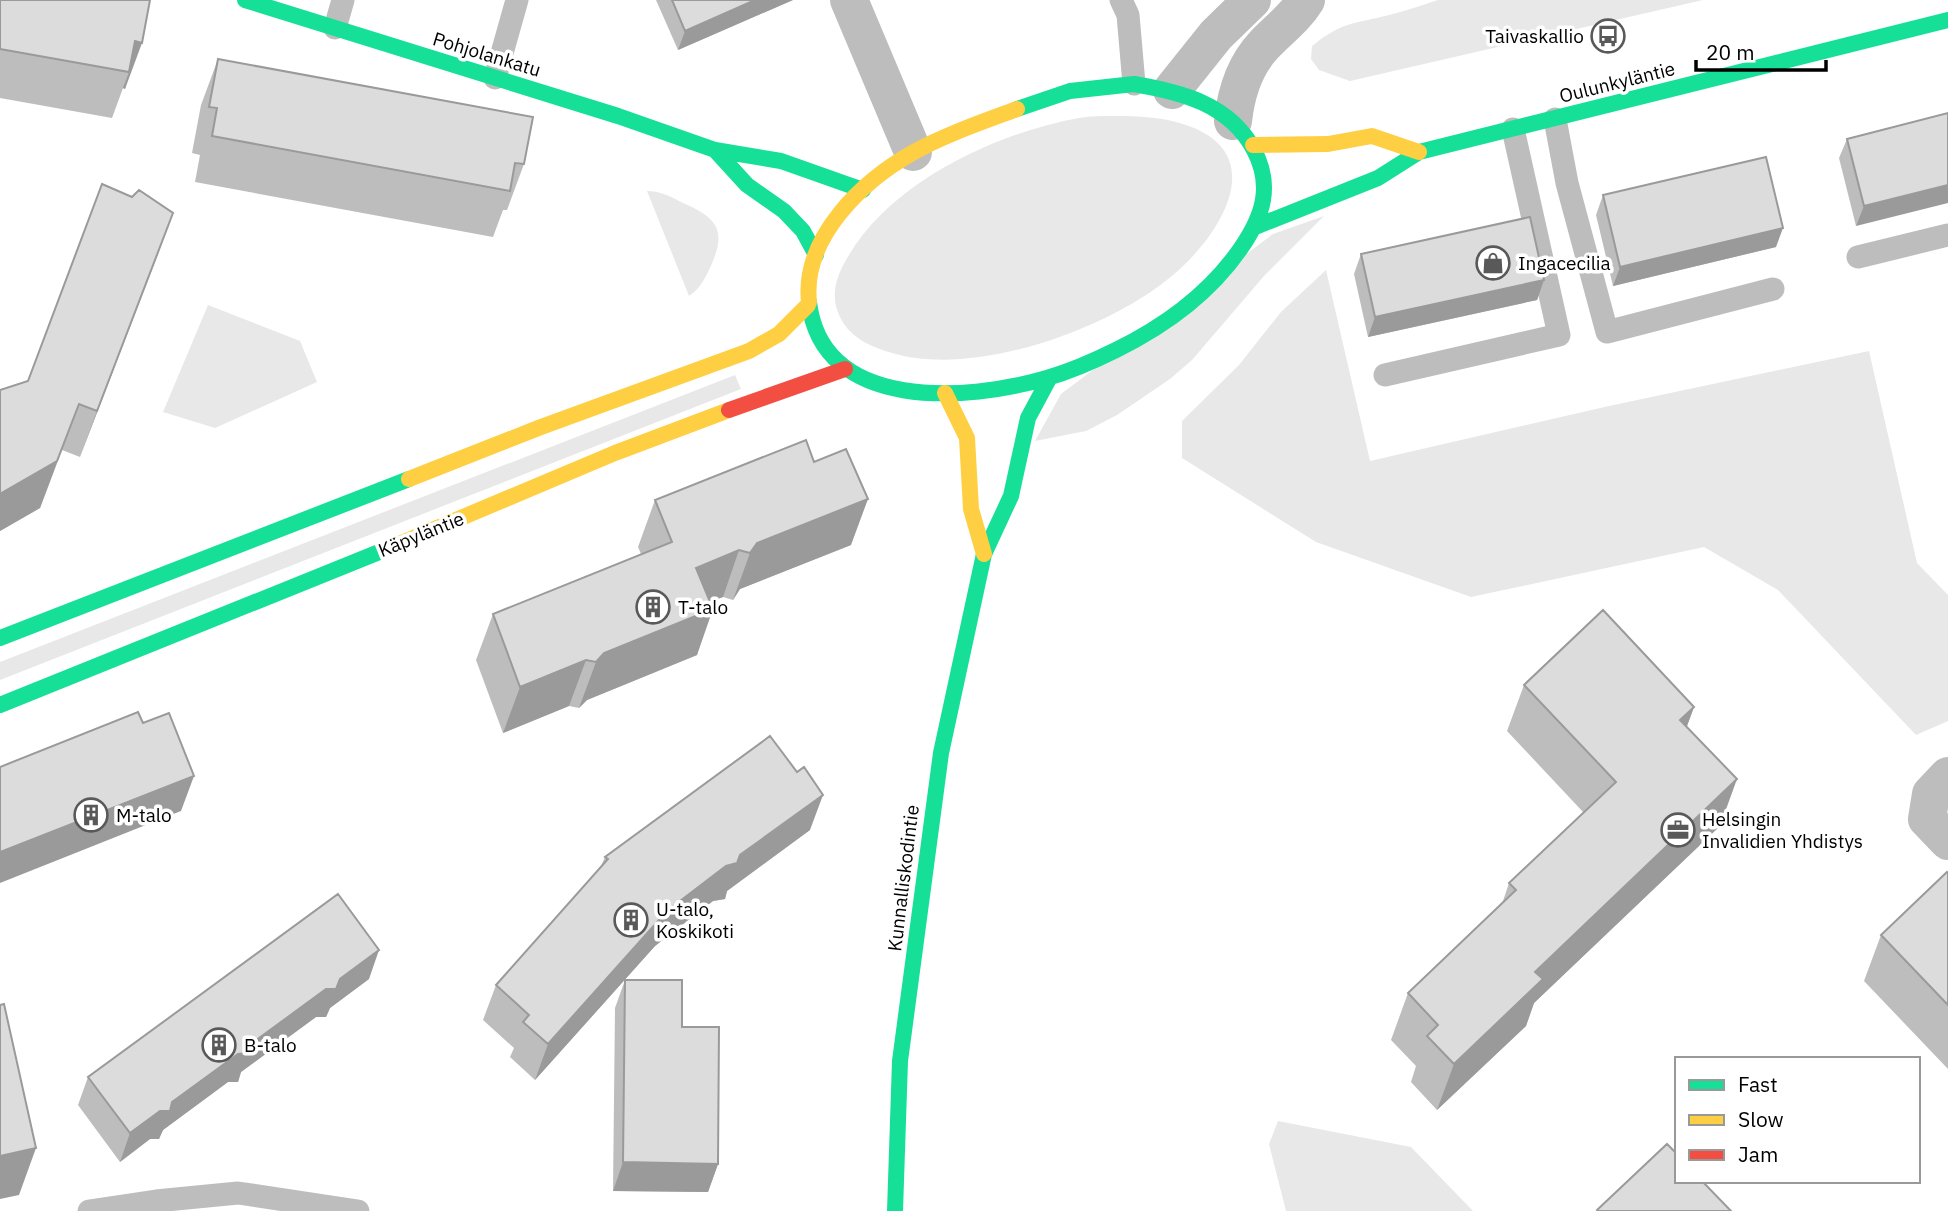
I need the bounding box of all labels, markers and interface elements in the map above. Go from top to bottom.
bus stop icon: Taivaskallio [1589,17,1627,55]
place label: Taivaskallio [1485,24,1584,48]
street label: Pohjolankatu [430,26,544,82]
scale bar [1696,28,1826,72]
text: 20 m [1706,38,1755,66]
street label: Oulunkyläntie [1557,56,1677,108]
shop icon: Ingacecilia [1474,244,1512,282]
place label: Ingacecilia [1518,251,1611,275]
street label: Käpyläntie [375,506,467,562]
building icon: T-talo [634,588,672,626]
place label: T-talo [678,595,728,619]
building icon: M-talo [72,796,110,834]
place label: M-talo [116,803,172,827]
street label: Kunnalliskodintie [882,803,924,953]
place label: Helsingin Invalidien Yhdistys [1702,807,1863,853]
office icon: Helsingin Invalidien Yhdistys [1659,811,1697,849]
place label: U-talo, Koskikoti [656,897,734,943]
building icon: U-talo, Koskikoti [612,901,650,939]
building icon: B-talo [200,1026,238,1064]
place label: B-talo [244,1033,297,1057]
legend [1675,1057,1920,1183]
text: Fast [1738,1070,1778,1098]
text: Slow [1738,1105,1784,1133]
text: Jam [1738,1140,1778,1168]

